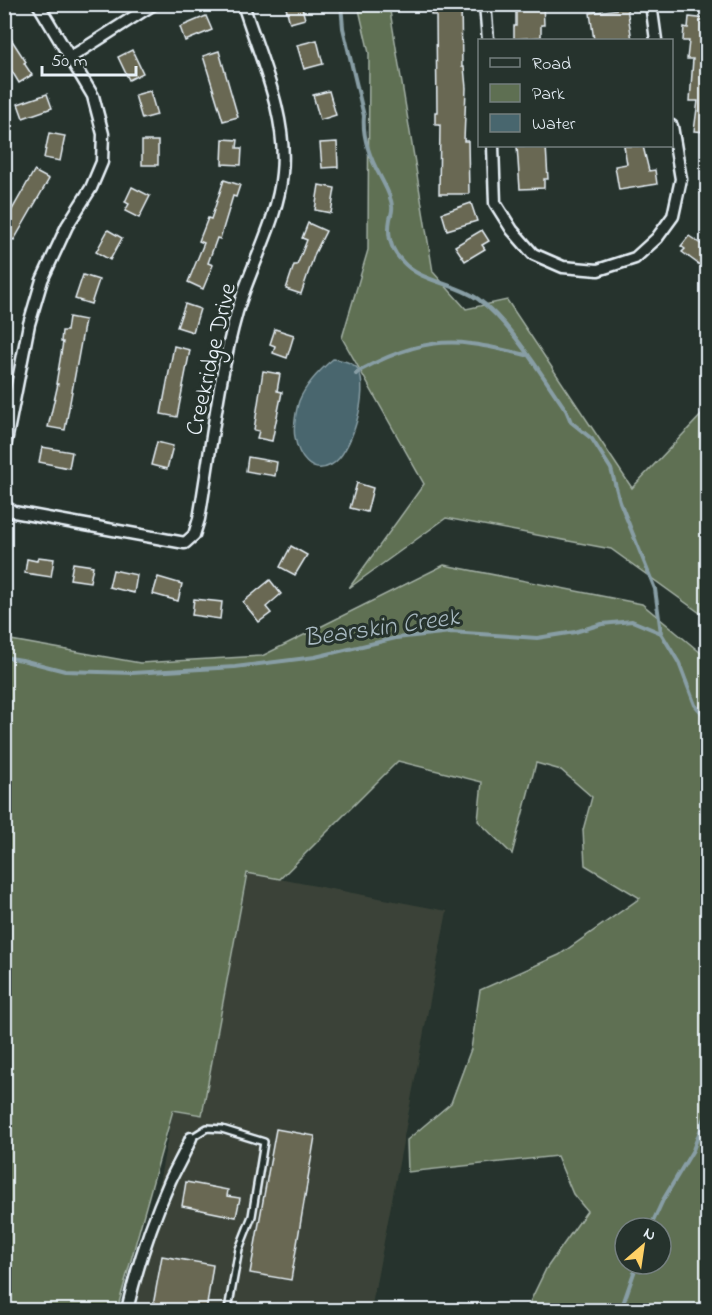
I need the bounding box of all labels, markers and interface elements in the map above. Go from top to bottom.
scale bar [42,39,136,77]
legend [478,39,673,147]
text: 50 m [51,49,88,75]
text: Road [532,52,571,78]
text: Park [532,82,565,108]
text: Water [532,112,576,138]
street label: Creekridge Drive [178,280,247,439]
water label: Bearskin Creek [301,599,463,659]
north arrow [613,1216,673,1276]
text: N [639,1222,660,1248]

